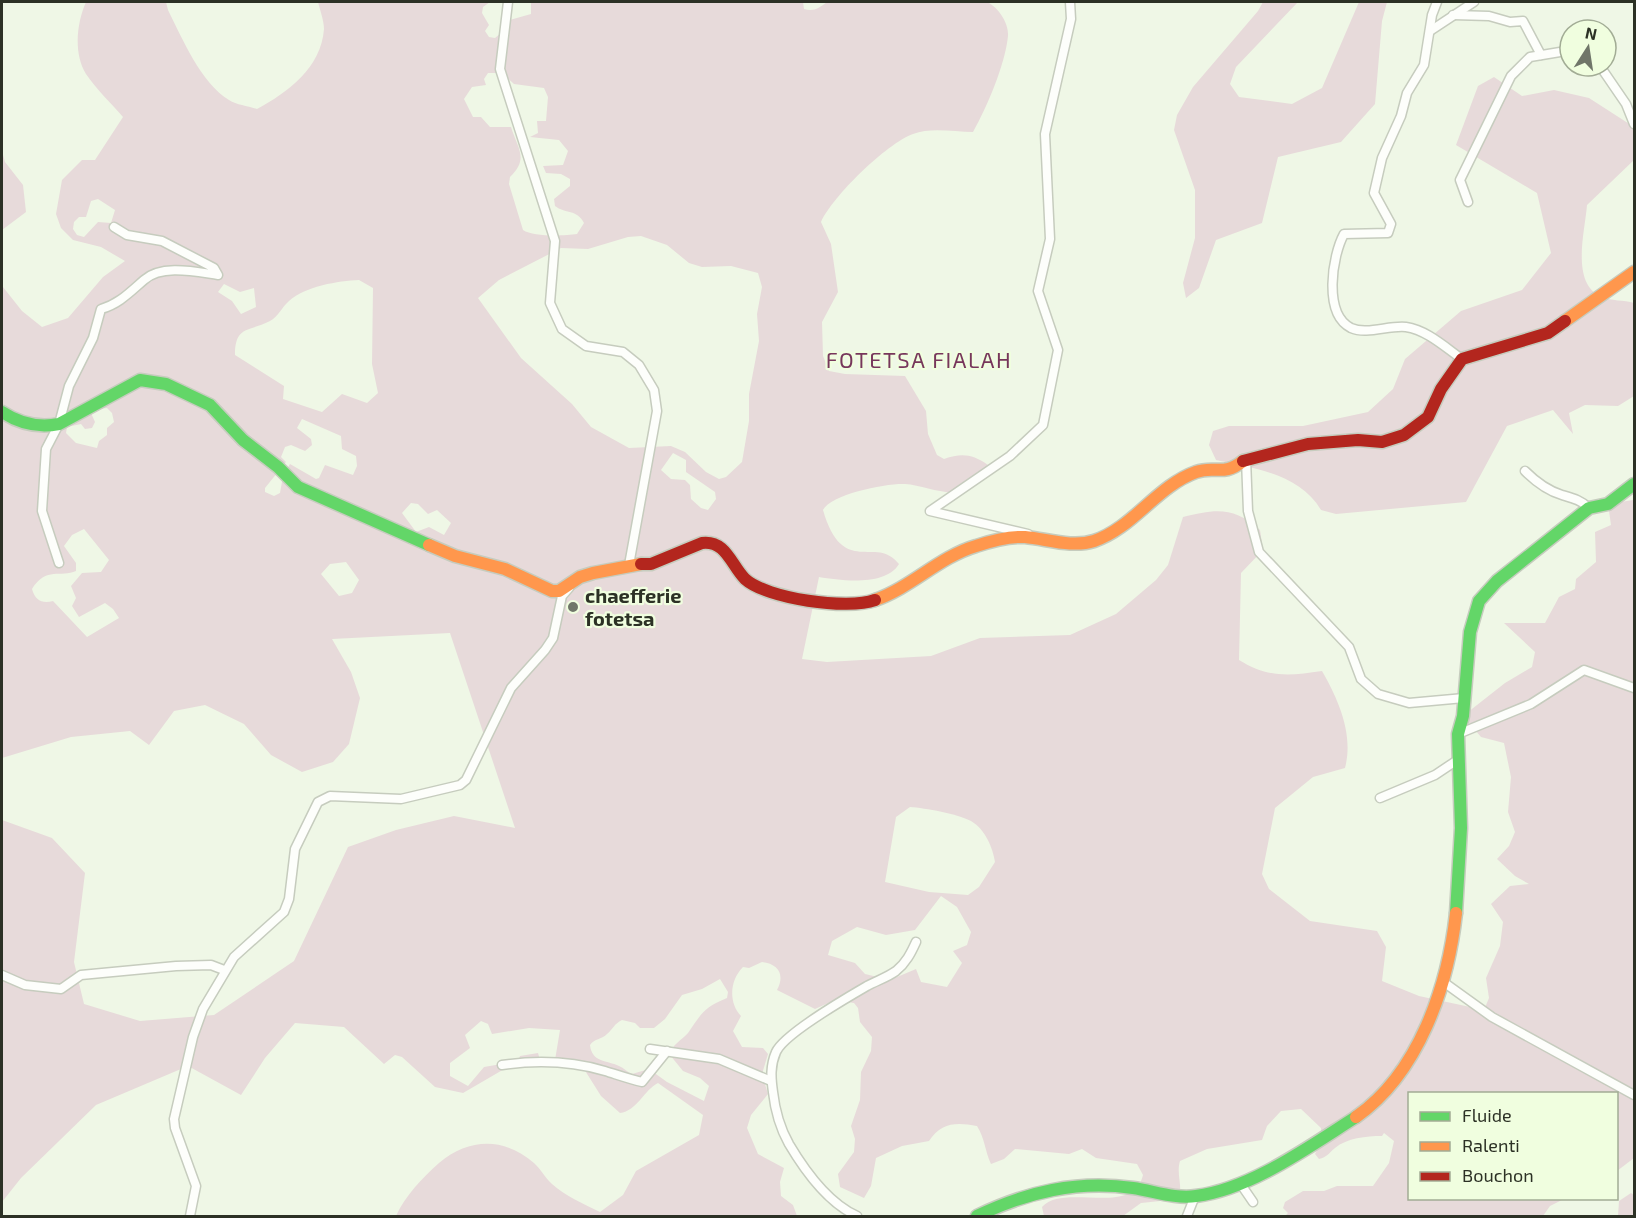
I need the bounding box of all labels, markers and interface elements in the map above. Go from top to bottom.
north arrow [1558,18,1618,78]
text: N [1584,22,1599,43]
district label: FOTETSA FIALAH [826,346,1012,372]
place label: chaefferie fotetsa [585,583,682,630]
marker: chaefferie fotetsa [566,600,580,614]
legend [1408,1092,1618,1200]
text: Fluide [1462,1104,1512,1126]
text: Ralenti [1462,1134,1520,1156]
text: Bouchon [1462,1164,1534,1186]

